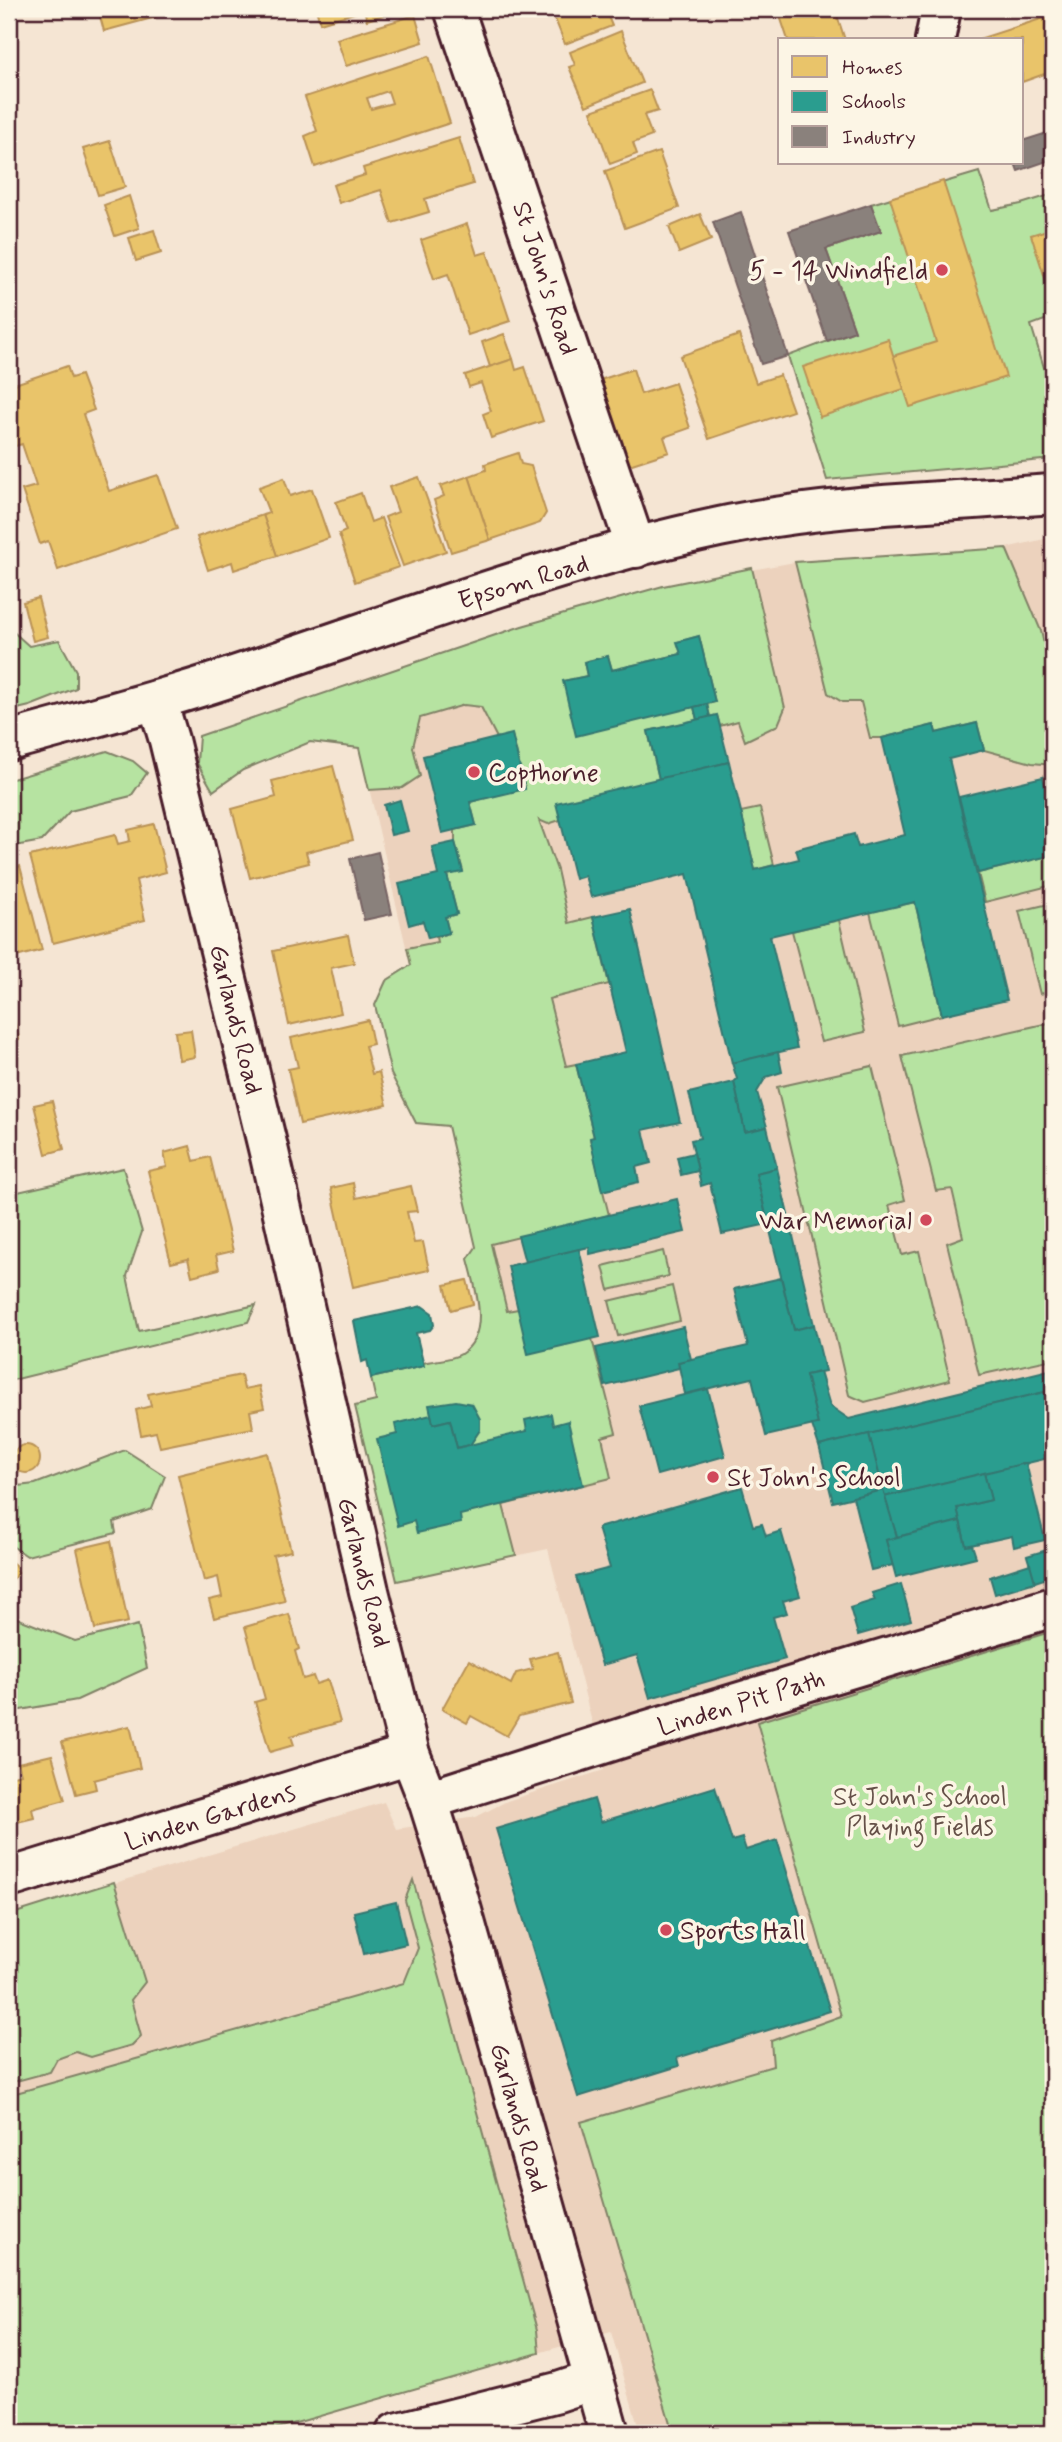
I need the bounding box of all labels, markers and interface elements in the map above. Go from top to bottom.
legend [778,38,1024,164]
text: Homes [842,54,902,82]
text: Schools [842,88,906,116]
text: Industry [842,124,916,152]
street label: St John's Road [503,197,585,360]
place label: 5 - 14 Windfield [750,255,928,289]
marker: 5 - 14 Windfield [934,262,950,278]
street label: Epsom Road [454,547,593,619]
place label: Copthorne [488,757,599,791]
marker: Copthorne [466,764,482,780]
street label: Garlands Road [200,941,270,1098]
place label: War Memorial [759,1205,912,1239]
marker: War Memorial [918,1212,934,1228]
place label: St John's School [727,1462,901,1496]
marker: St John's School [705,1469,721,1485]
street label: Garlands Road [328,1494,398,1651]
street label: Linden Pit Path [654,1662,829,1745]
street label: Linden Gardens [121,1776,300,1860]
park label: St John's School Playing Fields [833,1781,1007,1848]
place label: Sports Hall [680,1915,806,1949]
marker: Sports Hall [658,1922,674,1938]
street label: Garlands Road [481,2039,556,2196]

